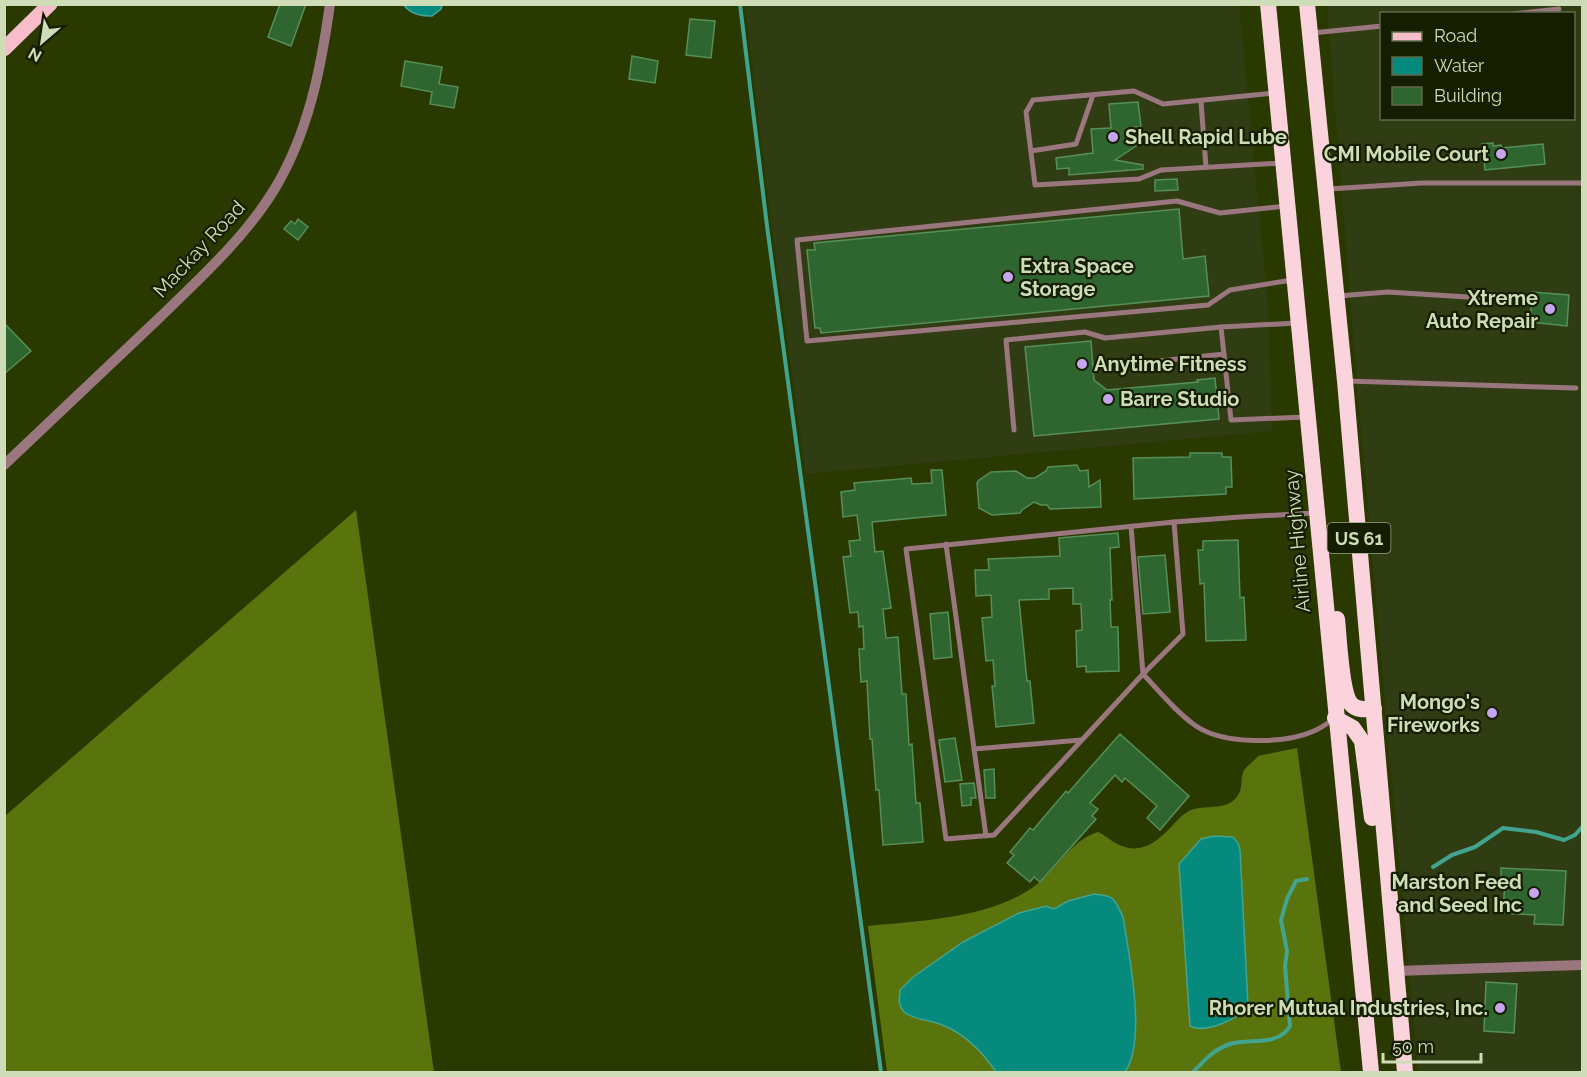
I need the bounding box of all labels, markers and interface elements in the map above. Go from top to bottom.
north arrow [12,12,72,72]
legend [1380,12,1575,120]
text: Road [1434,25,1477,46]
text: N [25,43,45,66]
text: Water [1434,55,1485,76]
text: Building [1434,85,1502,106]
place label: Shell Rapid Lube [1125,125,1287,149]
marker: Shell Rapid Lube [1106,130,1120,144]
place label: CMI Mobile Court [1324,142,1489,166]
marker: CMI Mobile Court [1494,147,1508,161]
street label: Mackay Road [148,196,250,302]
place label: Extra Space Storage [1020,254,1134,301]
marker: Extra Space Storage [1001,270,1015,284]
place label: Xtreme Auto Repair [1426,286,1538,333]
marker: Xtreme Auto Repair [1543,302,1557,316]
place label: Anytime Fitness [1094,352,1247,376]
marker: Anytime Fitness [1075,357,1089,371]
place label: Barre Studio [1120,387,1239,411]
marker: Barre Studio [1101,392,1115,406]
street label: Airline Highway [1279,468,1315,614]
road number: US 61 [1328,523,1390,553]
place label: Mongo's Fireworks [1387,690,1480,737]
marker: Mongo's Fireworks [1485,706,1499,720]
place label: Marston Feed and Seed Inc [1392,870,1522,917]
marker: Marston Feed and Seed Inc [1527,886,1541,900]
place label: Rhorer Mutual Industries, Inc. [1209,996,1488,1020]
marker: Rhorer Mutual Industries, Inc. [1493,1001,1507,1015]
scale bar [1383,1026,1480,1064]
text: 50 m [1392,1036,1434,1057]

